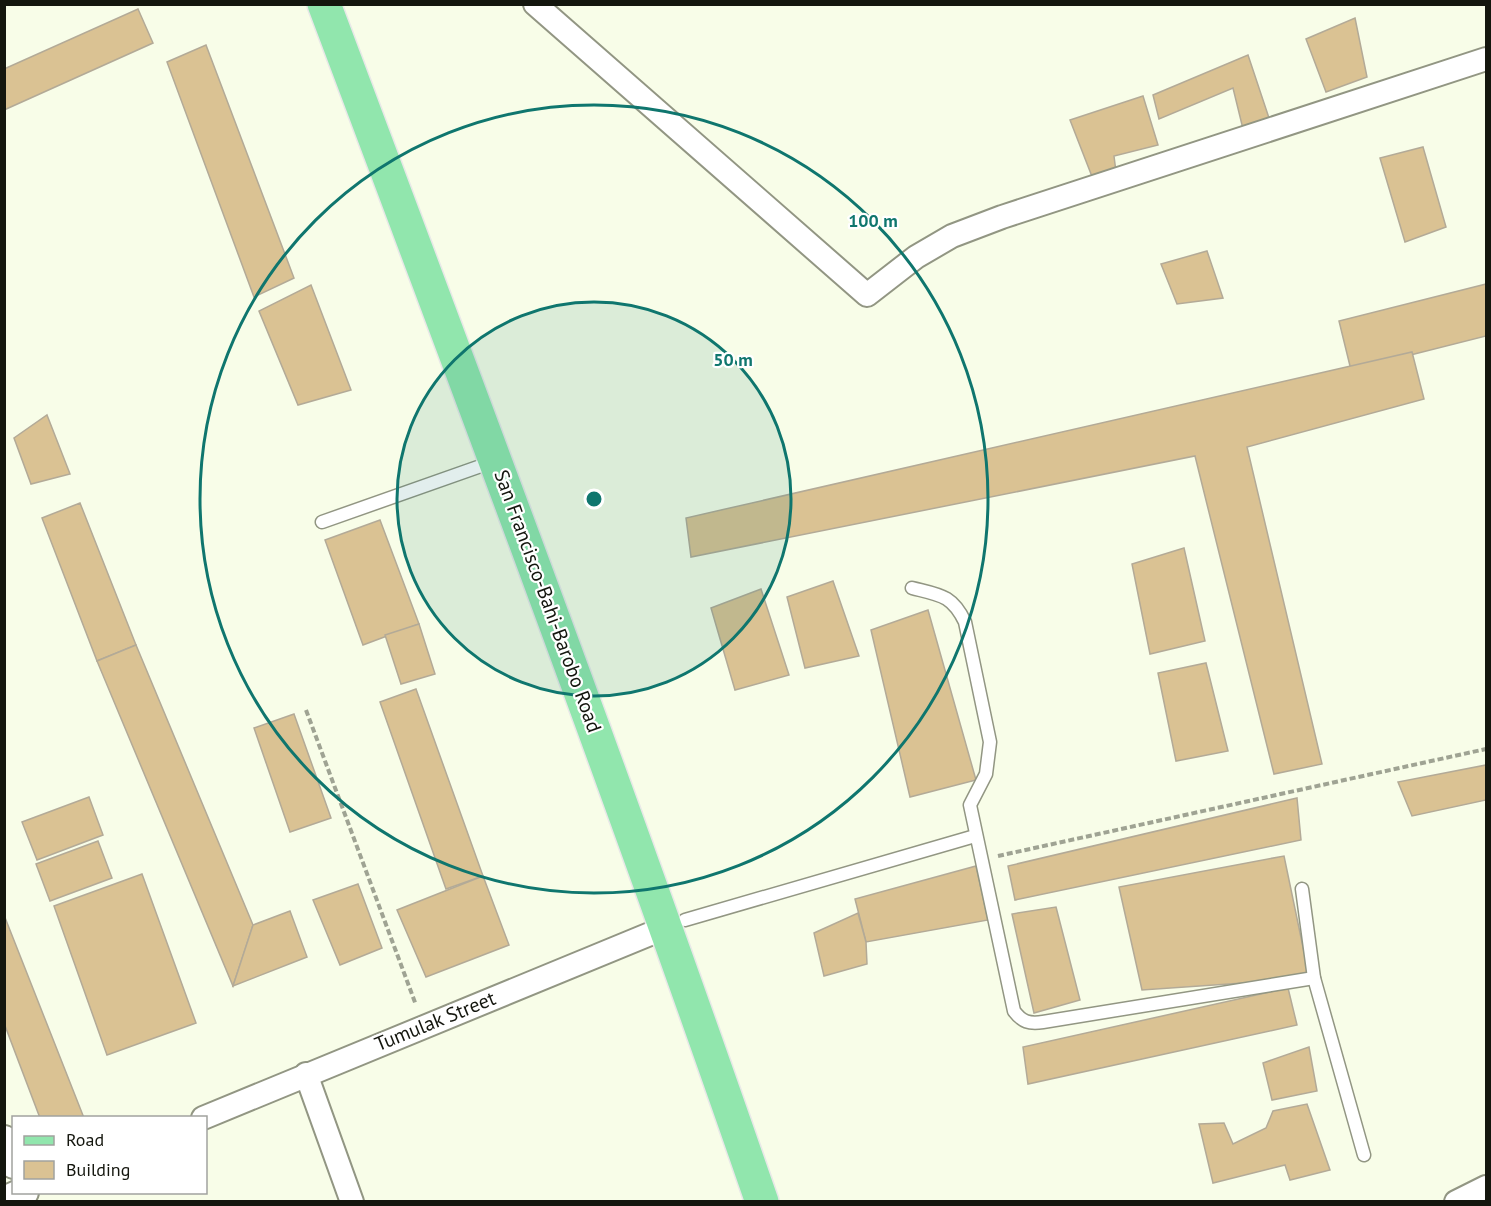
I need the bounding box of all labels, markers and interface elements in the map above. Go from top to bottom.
text: 100 m [848,209,898,232]
text: 50 m [713,348,753,371]
street label: San Francisco-Bahi-Barobo Road [488,466,608,736]
centre of rings [584,489,604,509]
street label: Tumulak Street [371,985,499,1057]
legend [12,1116,207,1194]
text: Road [66,1128,104,1151]
text: Building [66,1158,130,1181]

